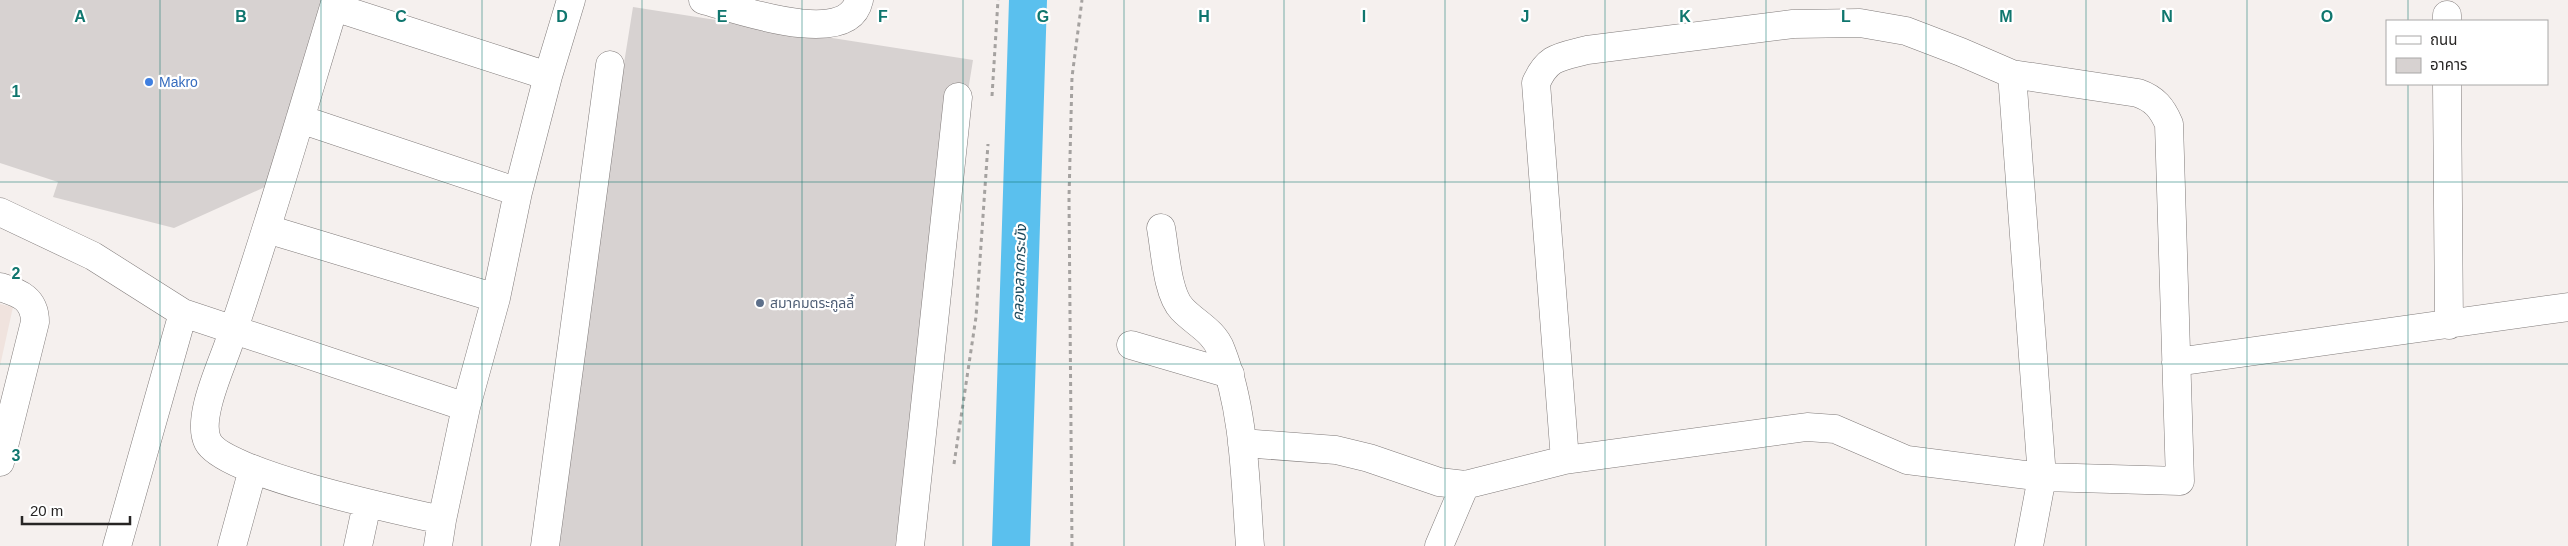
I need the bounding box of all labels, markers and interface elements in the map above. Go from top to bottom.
text: A [74,8,86,25]
text: B [235,8,247,25]
text: C [395,8,407,25]
text: D [556,8,568,25]
text: E [717,8,728,25]
text: F [878,8,888,25]
text: G [1037,8,1049,25]
text: H [1198,8,1210,25]
text: I [1362,8,1366,25]
text: J [1521,8,1529,25]
text: K [1679,8,1691,25]
text: L [1841,8,1851,25]
text: M [1999,8,2013,25]
text: N [2161,8,2173,25]
text: O [2321,8,2333,25]
legend [2386,20,2548,85]
text: ถนน [2430,31,2457,48]
text: อาคาร [2430,56,2467,73]
place label: Makro [159,74,198,90]
marker: Makro [143,76,155,88]
text: 1 [12,83,21,100]
water label: คลองลาดกระบัง [1009,223,1029,322]
text: 2 [12,265,21,282]
place label: สมาคมตระกูลลี้ [770,293,854,312]
marker: สมาคมตระกูลลี้ [754,297,766,309]
text: 3 [12,447,21,464]
scale bar [22,494,130,526]
text: 20 m [30,502,63,519]

